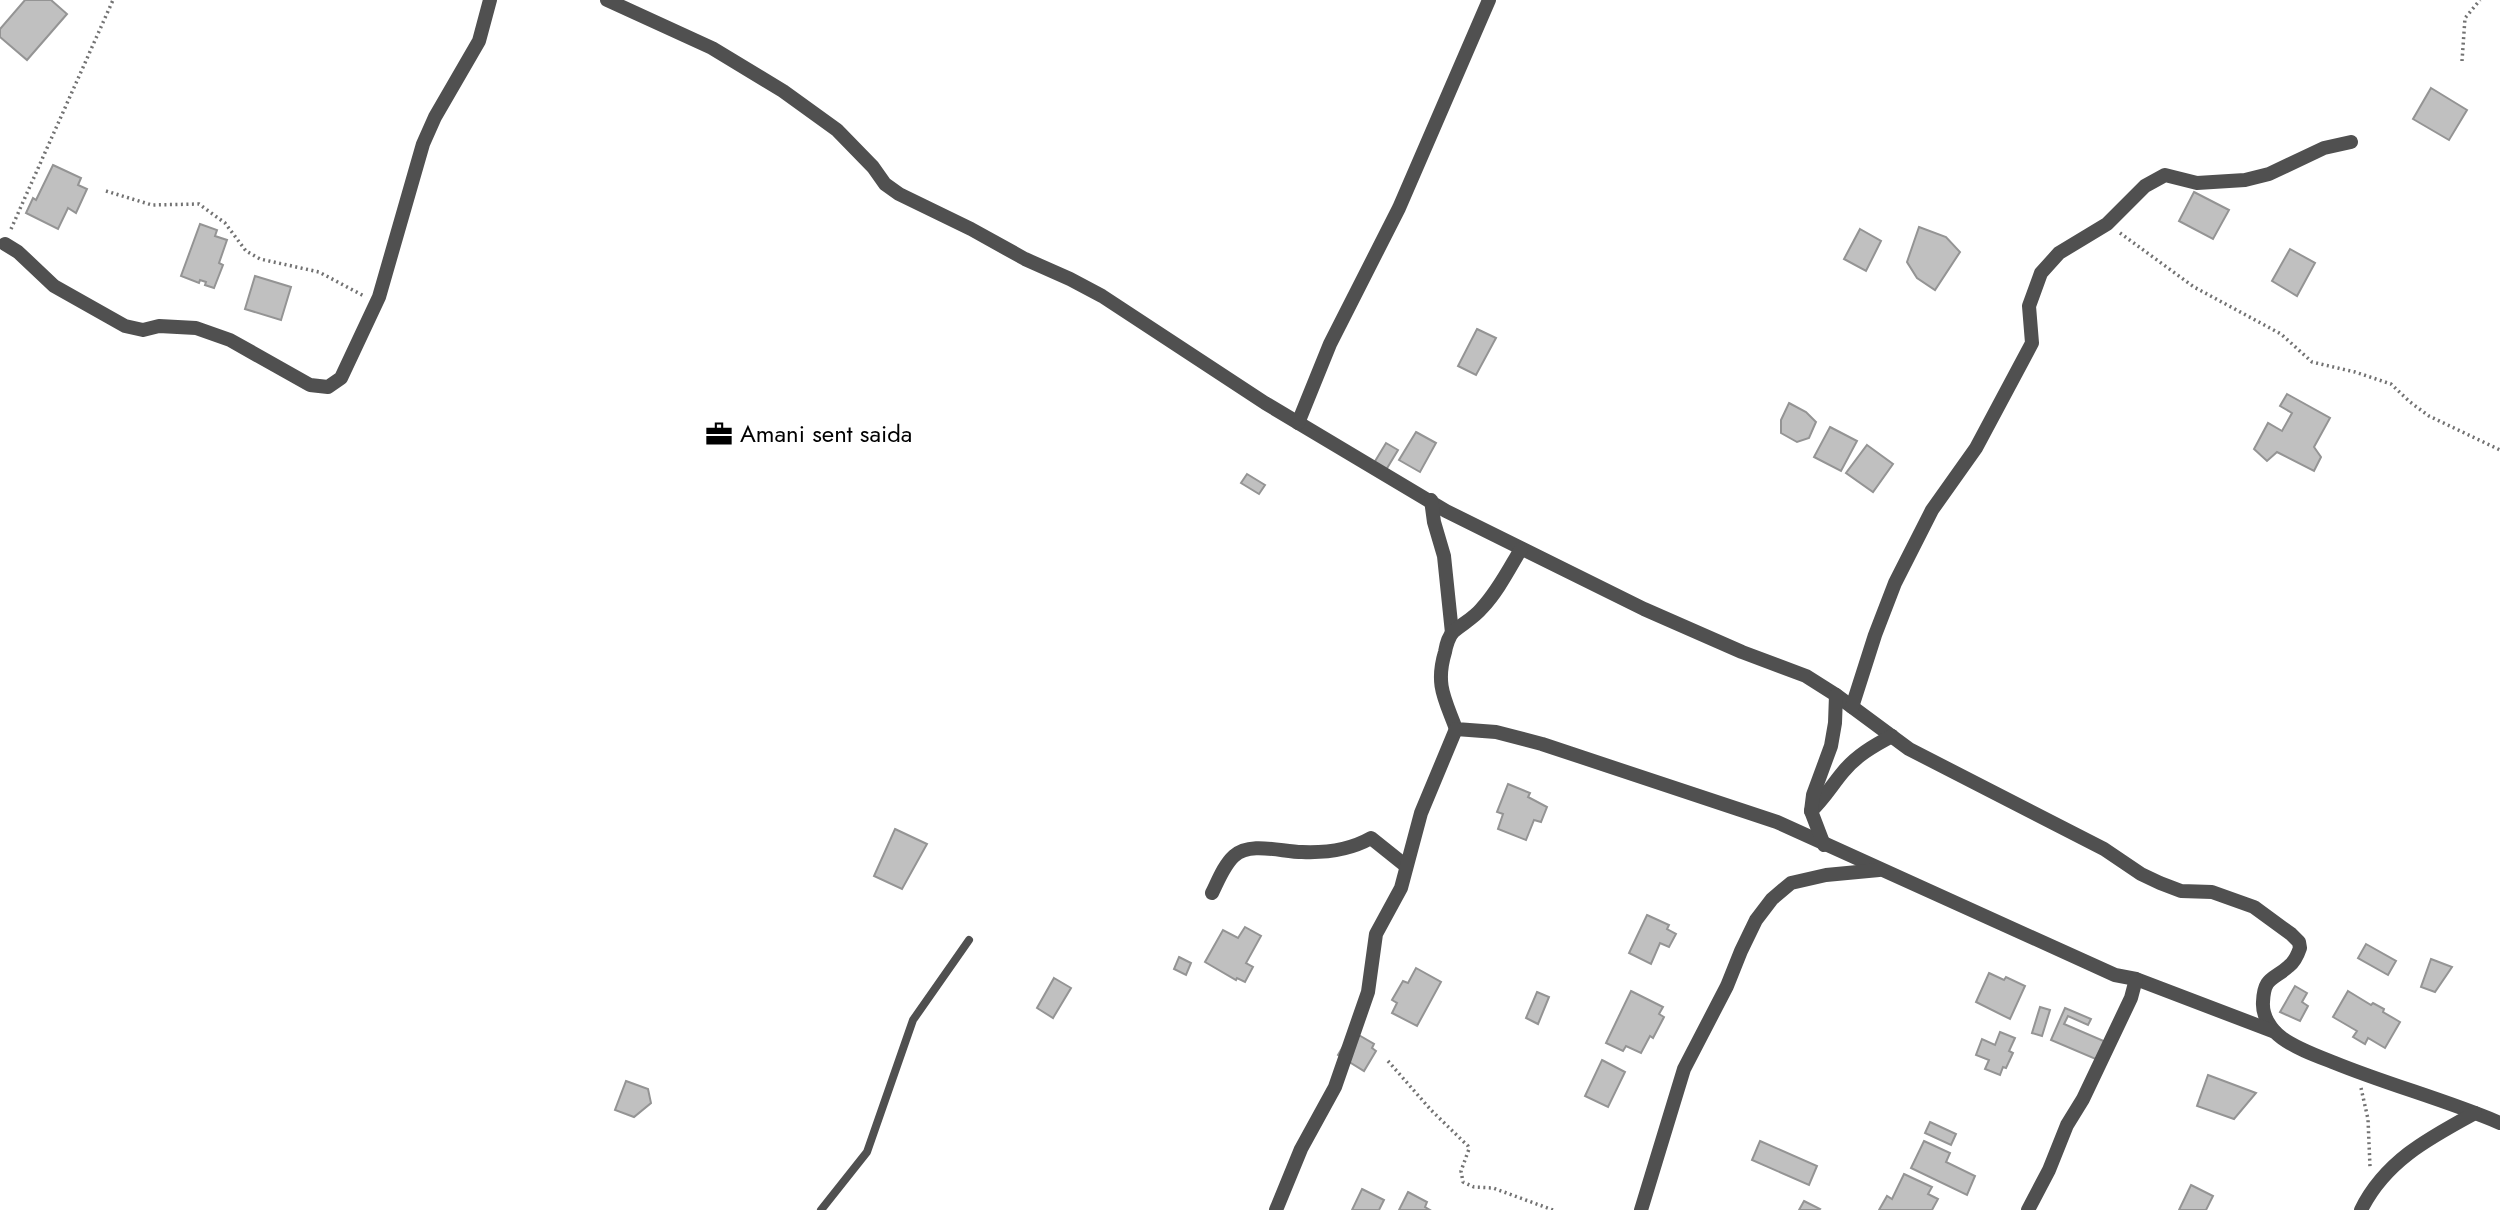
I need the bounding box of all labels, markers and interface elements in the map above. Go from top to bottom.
place label: Amani sent saida [740,416,912,451]
office icon: Amani sent saida [704,419,734,449]

